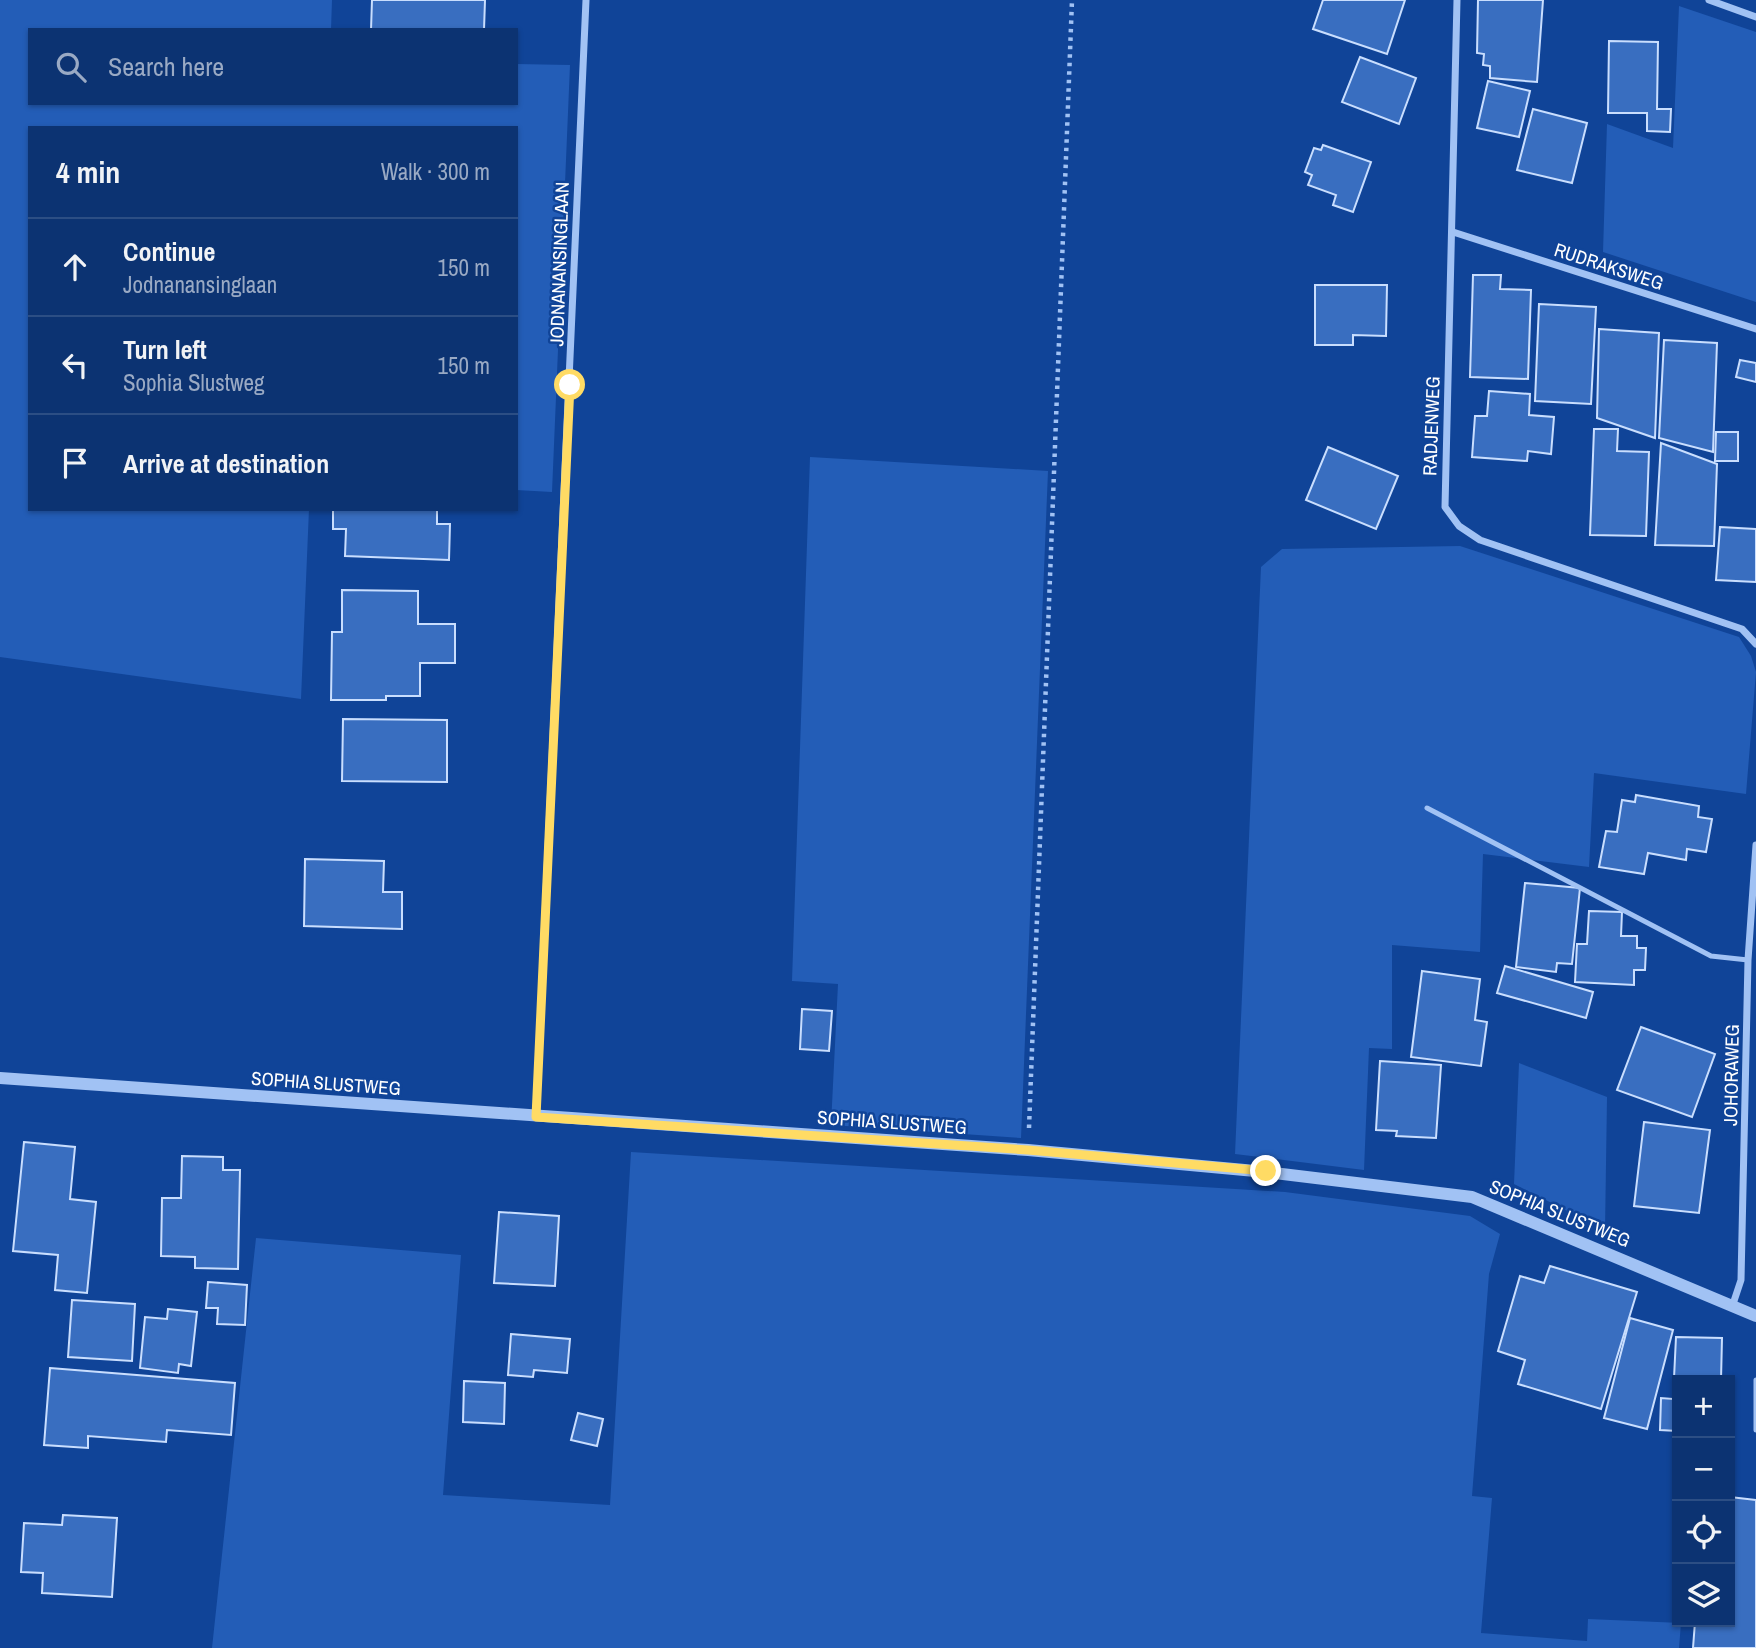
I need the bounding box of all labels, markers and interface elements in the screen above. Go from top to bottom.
search box [28,28,518,105]
icon: search [52,48,90,86]
text: Search here [108,49,224,84]
text: 4 min [56,152,120,192]
text: Walk · 300 m [381,156,490,187]
street label: JODNANANSINGLAAN [543,181,575,347]
text: Continue [123,234,215,269]
street label: RUDRAKSWEG [1551,236,1667,296]
icon: ahead [56,248,94,286]
text: 150 m [438,252,490,283]
text: Jodnanansinglaan [123,269,277,300]
text: Turn left [123,332,207,367]
icon: left [56,346,94,384]
text: 150 m [438,350,490,381]
text: Sophia Slustweg [123,367,265,398]
route start [554,369,585,400]
street label: RADJENWEG [1416,376,1446,476]
icon: arrive [56,444,94,482]
text: Arrive at destination [123,446,329,481]
street label: JOHORAWEG [1717,1024,1745,1126]
street label: SOPHIA SLUSTWEG [250,1065,402,1101]
street label: SOPHIA SLUSTWEG [816,1104,968,1140]
route end [1250,1155,1281,1186]
street label: SOPHIA SLUSTWEG [1486,1173,1634,1253]
map controls [1672,1375,1735,1627]
button: + [1672,1375,1735,1438]
button: − [1672,1438,1735,1501]
button: locate [1672,1501,1735,1564]
button: layers [1672,1564,1735,1627]

